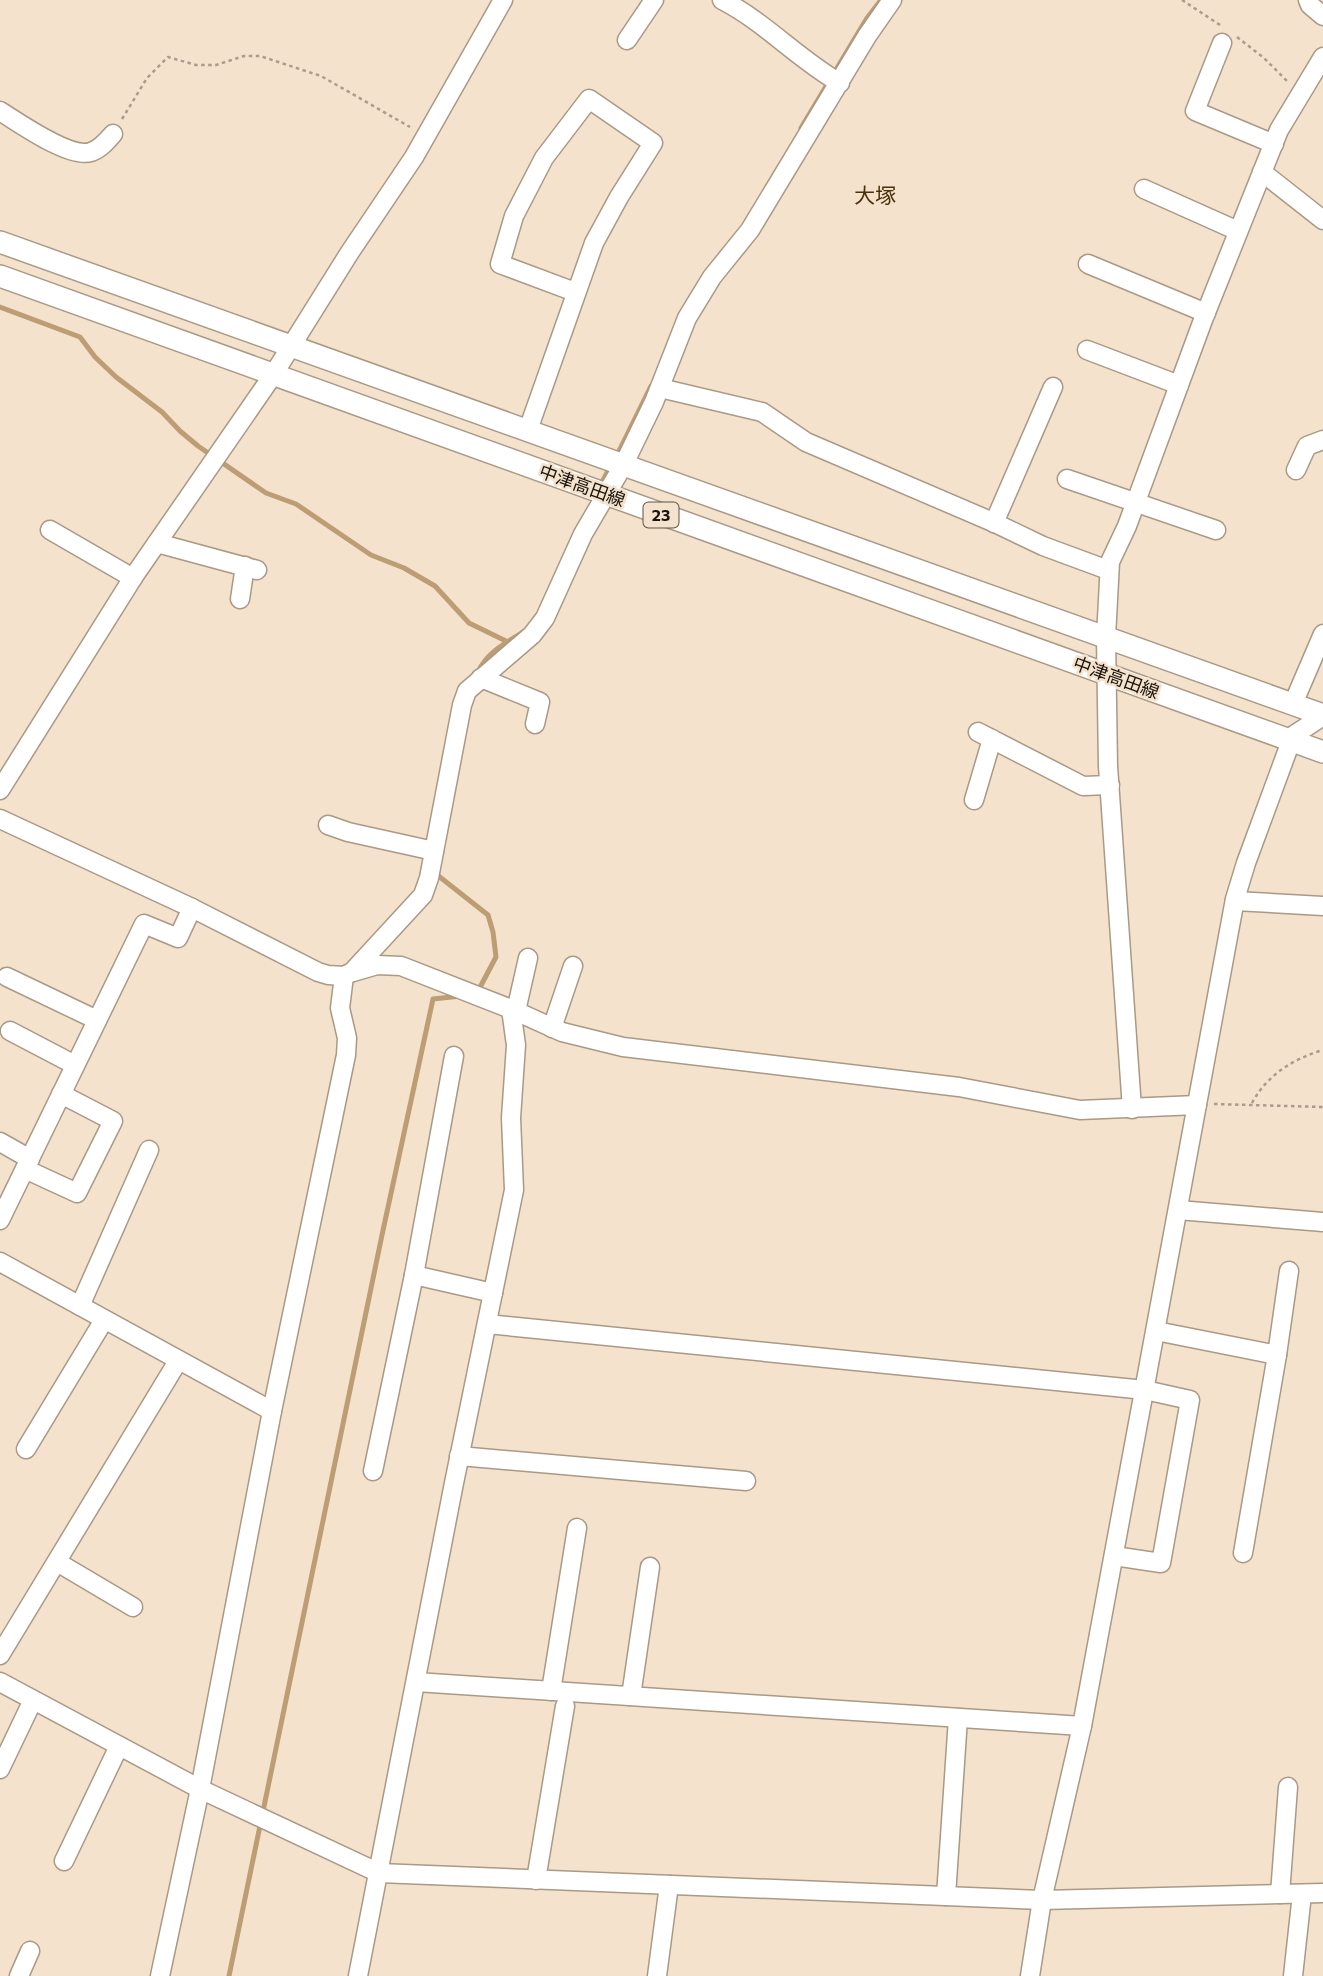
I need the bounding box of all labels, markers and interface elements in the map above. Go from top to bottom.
district label: 大塚 [854,182,896,207]
street label: 中津高田線 [536,459,628,511]
road number: 23 [644,502,678,528]
street label: 中津高田線 [1070,651,1162,703]

